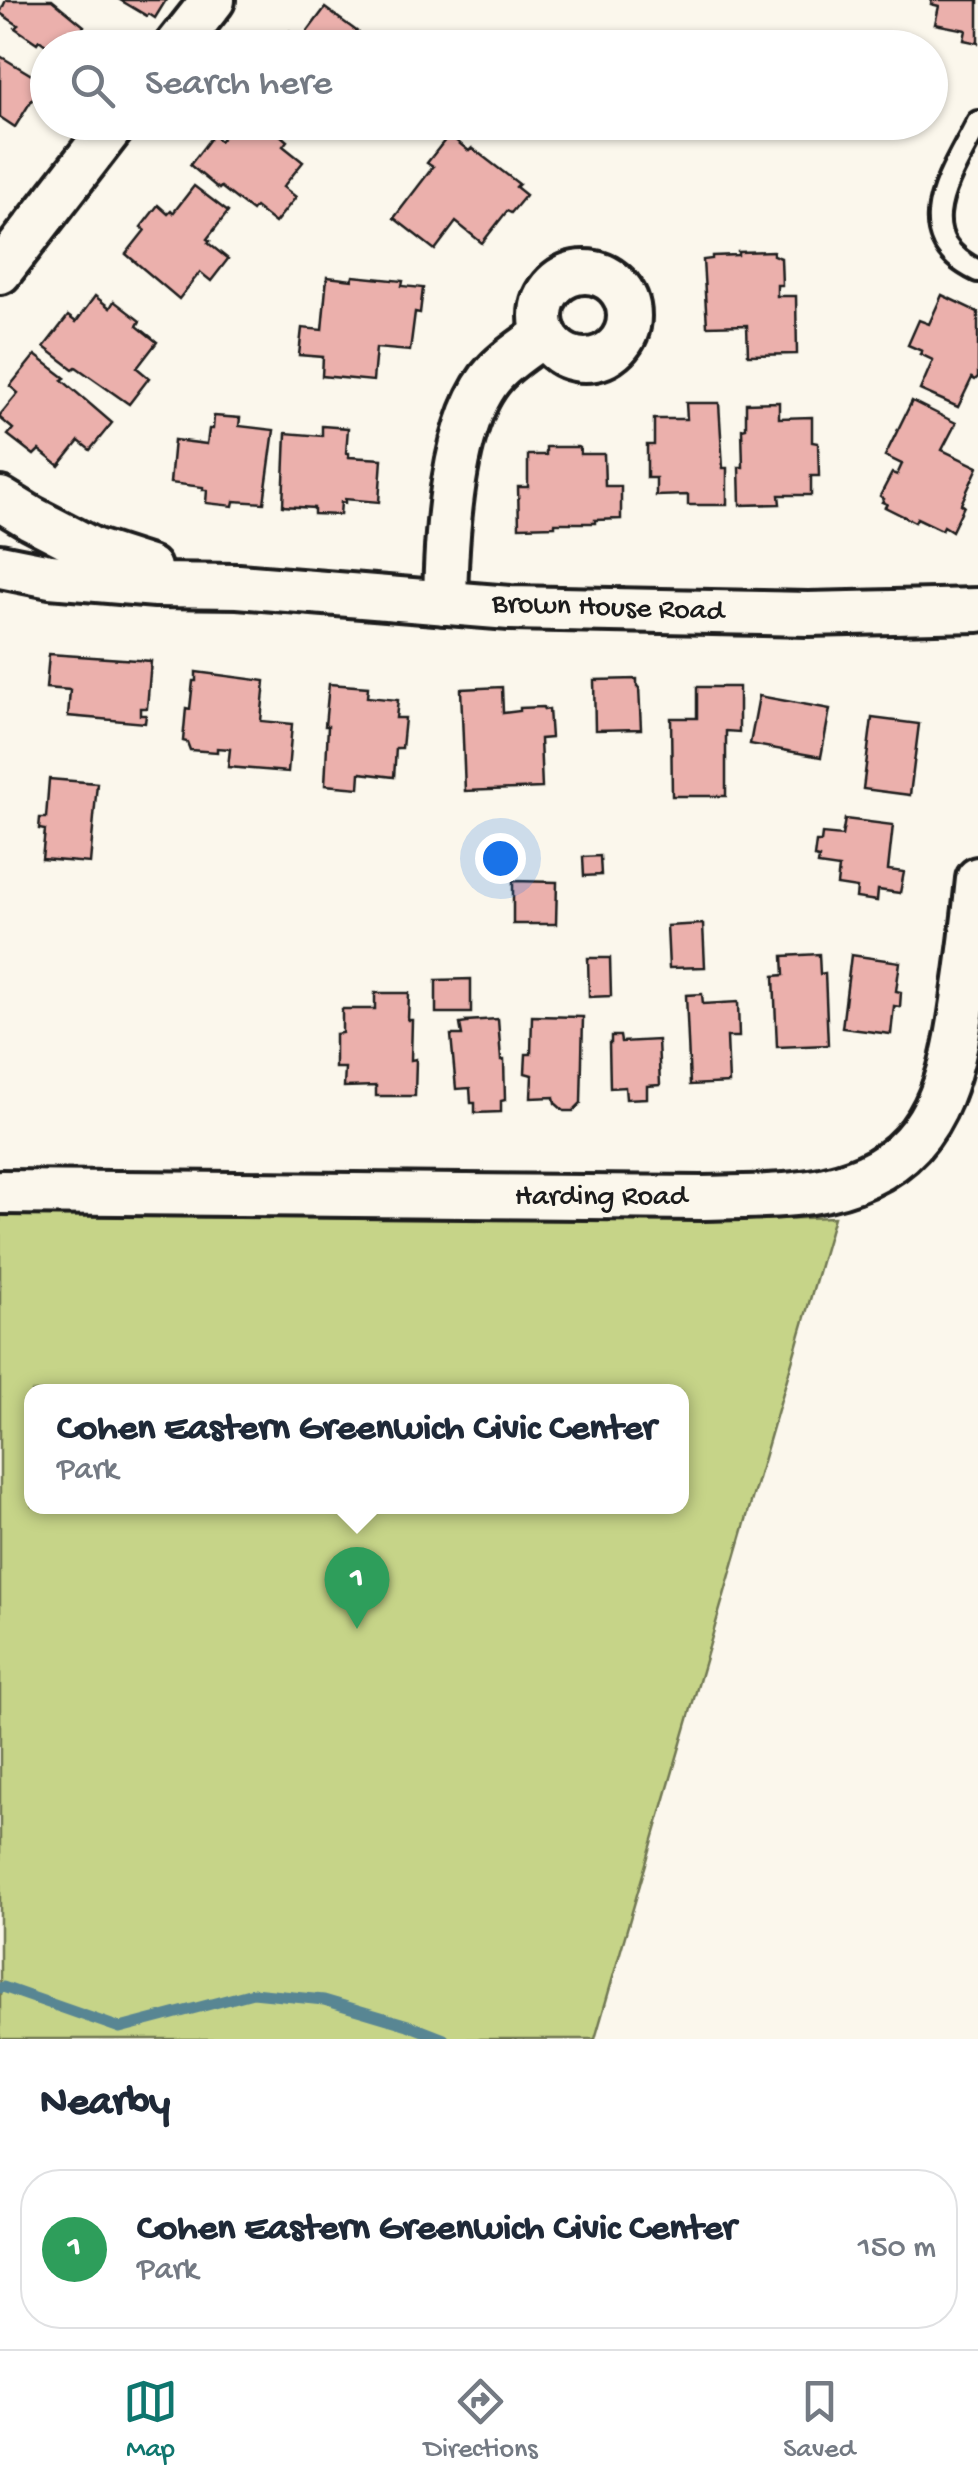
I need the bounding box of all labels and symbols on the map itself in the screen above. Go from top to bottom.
street label: Brown House Road [490,587,727,631]
your location [475,833,526,884]
street label: Harding Road [515,1181,690,1216]
pin: 1 [324,1546,390,1629]

